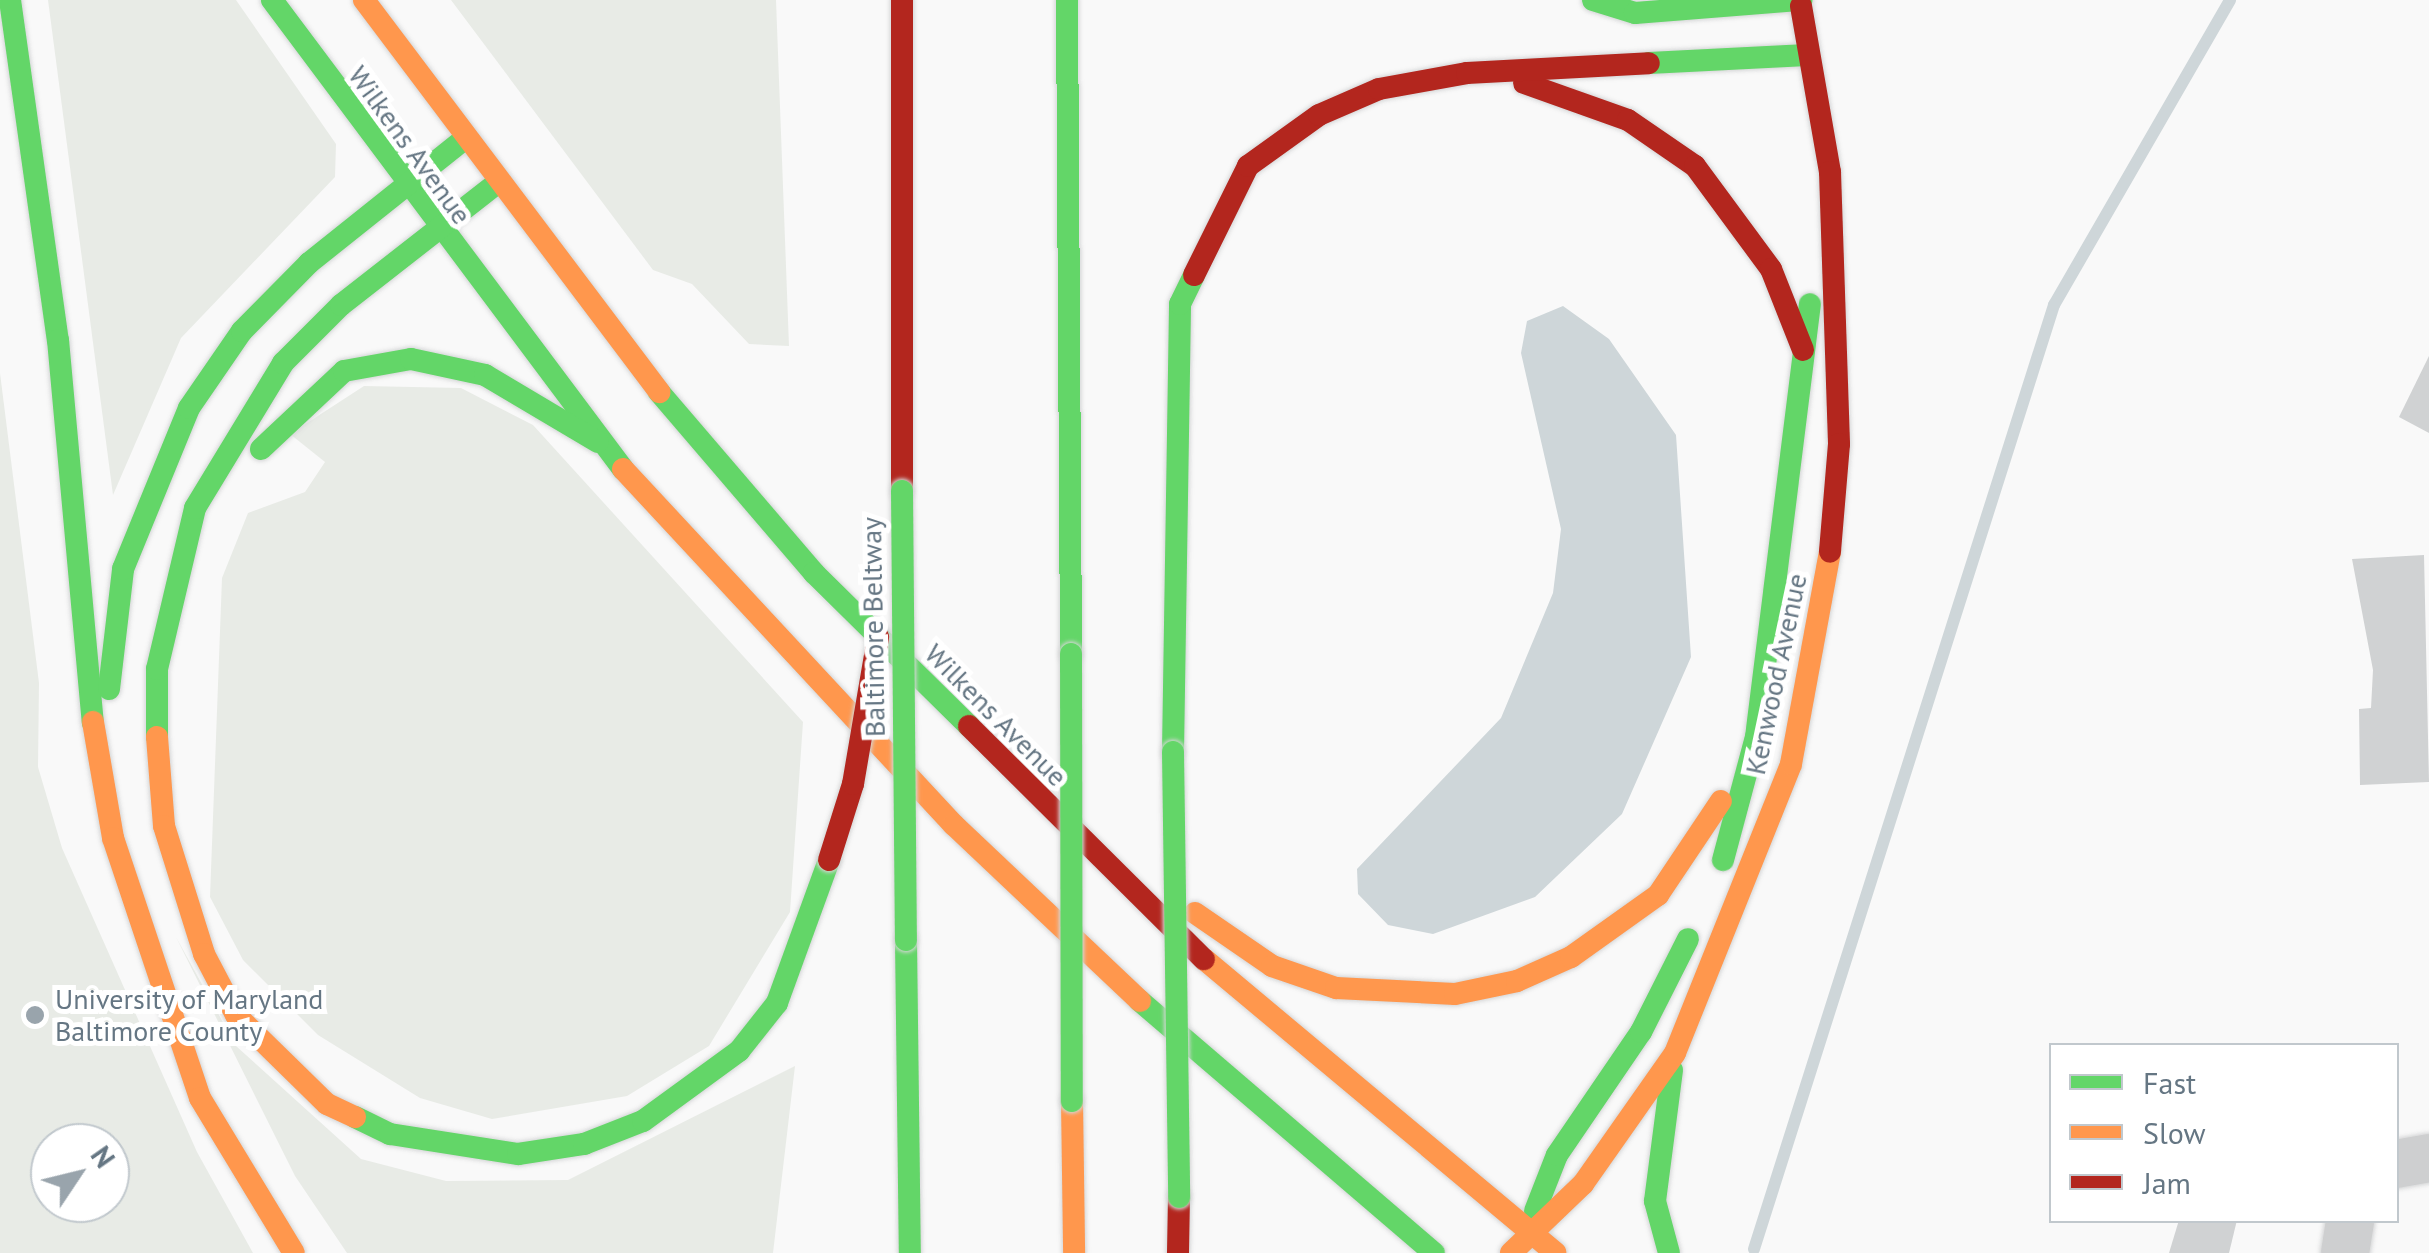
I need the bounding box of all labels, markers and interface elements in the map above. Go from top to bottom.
street label: Wilkens Avenue [341,59,479,231]
street label: Baltimore Beltway [854,517,892,737]
street label: Kenwood Avenue [1738,570,1814,778]
street label: Wilkens Avenue [918,637,1074,793]
place label: University of Maryland Baltimore County [55,982,324,1048]
marker: University of Maryland Baltimore County [24,1004,46,1026]
legend [2049,1043,2399,1223]
text: Fast [2143,1063,2196,1102]
text: Slow [2143,1113,2206,1152]
north arrow [30,1123,130,1223]
text: N [83,1139,124,1175]
text: Jam [2143,1163,2191,1202]

